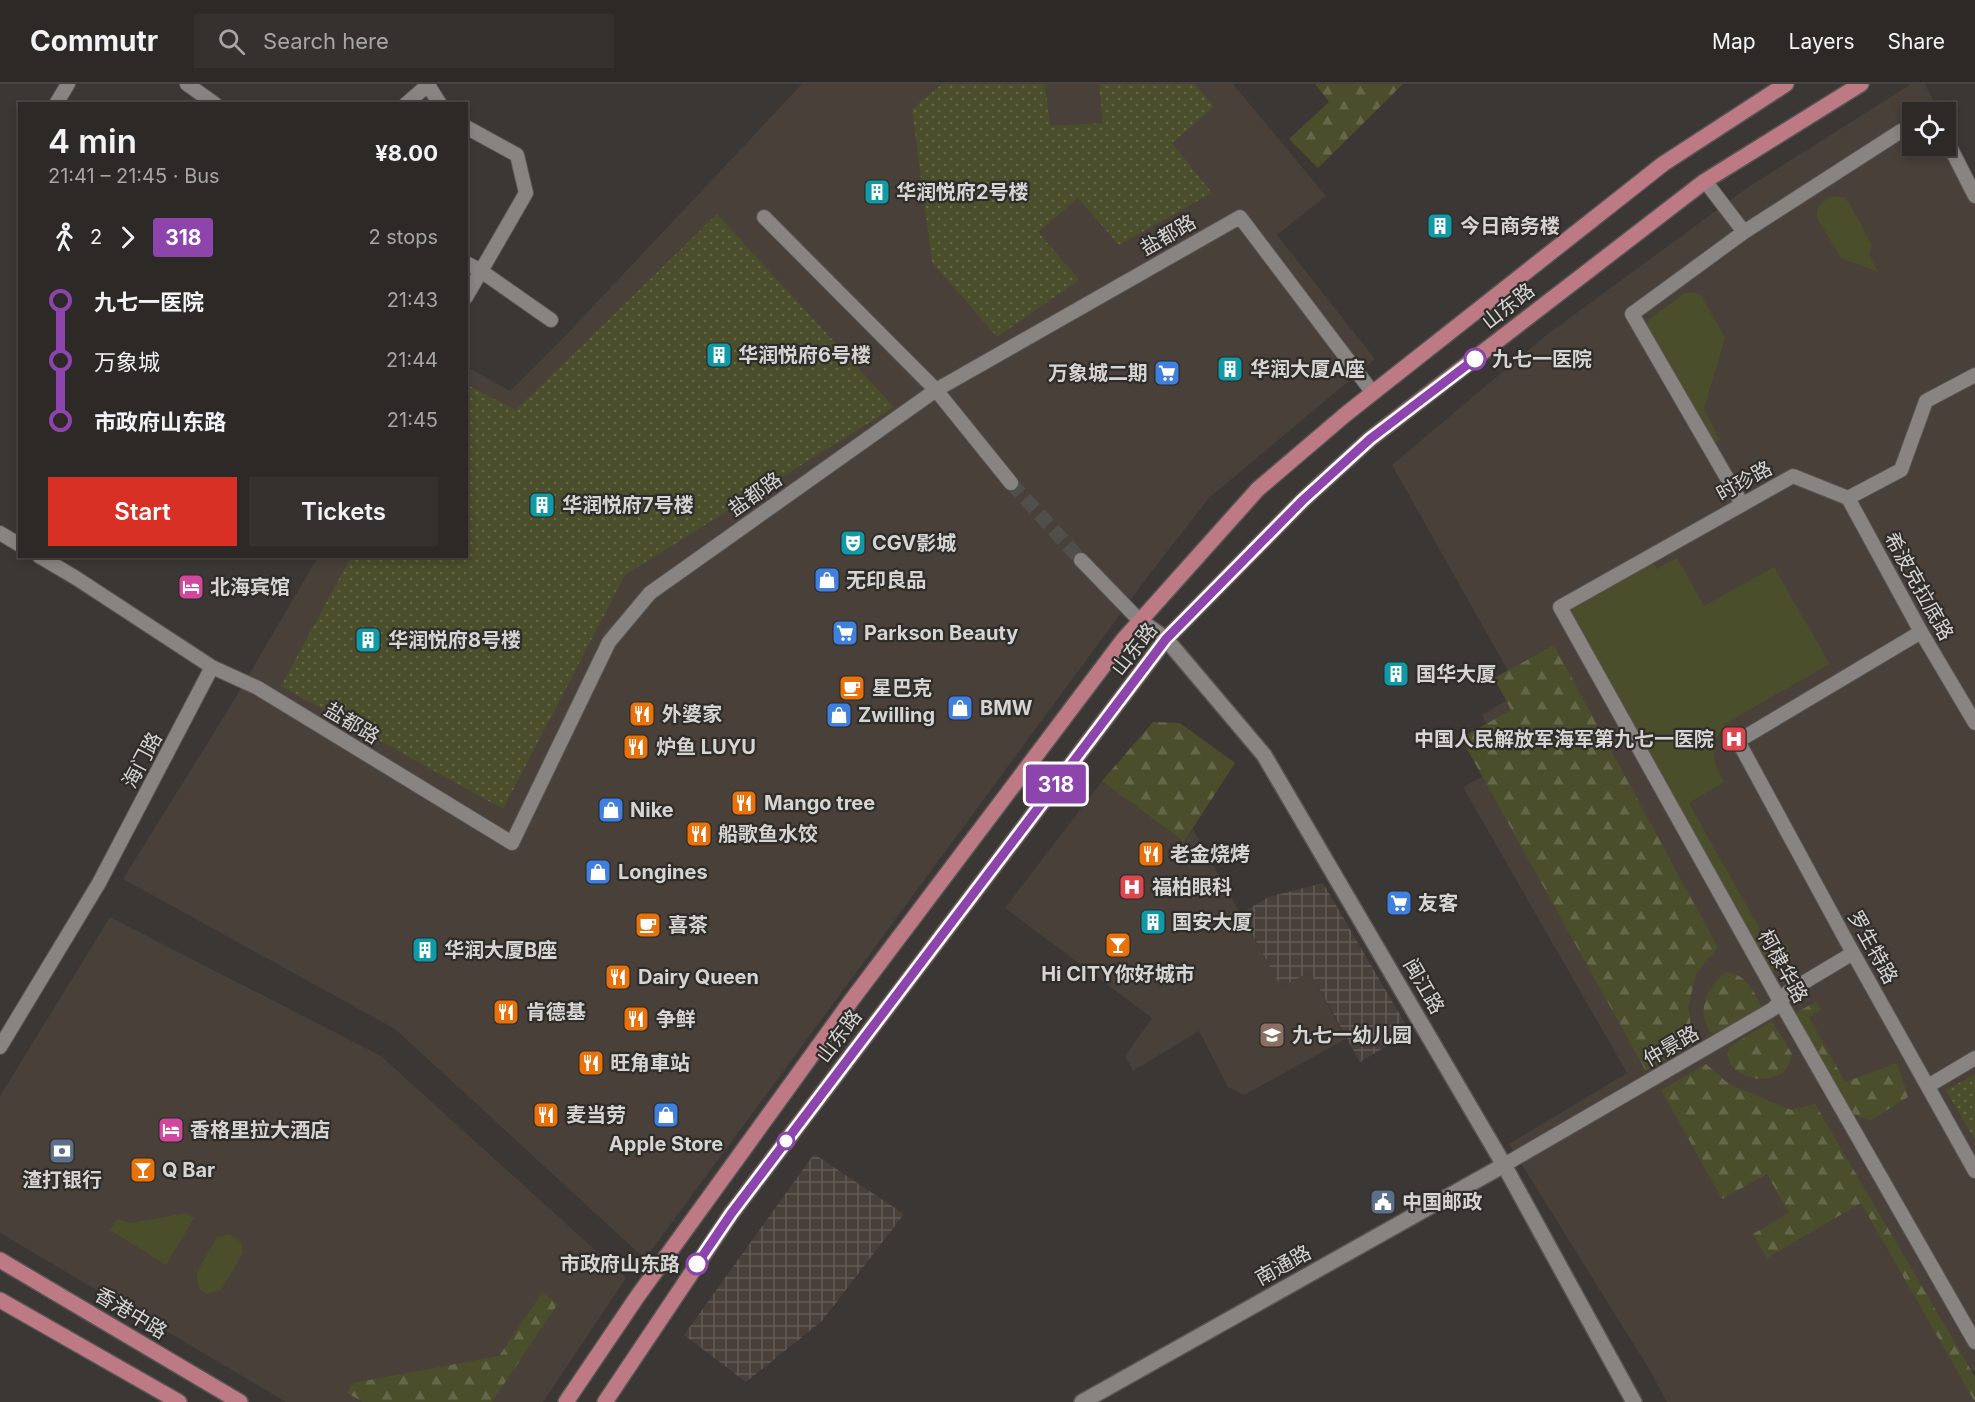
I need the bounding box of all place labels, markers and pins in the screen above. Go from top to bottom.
building icon: 华润悦府2号楼 [862,177,892,207]
place label: 华润悦府2号楼 [896,180,1029,204]
building icon: 今日商务楼 [1425,211,1455,241]
place label: 今日商务楼 [1460,214,1560,238]
building icon: 华润悦府6号楼 [704,340,734,370]
place label: 华润悦府6号楼 [738,343,871,367]
place label: 九七一医院 [1492,347,1592,371]
marker: 九七一医院 [1464,348,1486,370]
building icon: 华润大厦A座 [1215,354,1245,384]
place label: 华润大厦A座 [1250,357,1365,381]
supermarket icon: 万象城二期 [1152,358,1182,388]
place label: 万象城二期 [1048,361,1148,385]
building icon: 华润悦府7号楼 [527,490,557,520]
place label: 华润悦府7号楼 [562,493,694,517]
theatre icon: CGV影城 [838,528,868,558]
place label: CGV影城 [872,531,956,555]
shop icon: 无印良品 [812,565,842,595]
place label: 无印良品 [846,568,926,592]
hotel icon: 北海宾馆 [176,572,206,602]
place label: 北海宾馆 [210,575,290,599]
supermarket icon: Parkson Beauty [830,618,860,648]
place label: Parkson Beauty [864,621,1018,645]
building icon: 华润悦府8号楼 [353,625,383,655]
place label: 华润悦府8号楼 [388,628,521,652]
building icon: 国华大厦 [1381,659,1411,689]
place label: 国华大厦 [1416,662,1496,686]
cafe icon: 星巴克 [837,673,867,703]
place label: 星巴克 [872,676,932,700]
shop icon: BMW [945,693,975,723]
place label: BMW [980,696,1033,720]
restaurant icon: 外婆家 [627,699,657,729]
shop icon: Zwilling [824,700,854,730]
place label: 外婆家 [662,702,722,726]
place label: Zwilling [858,703,935,727]
hospital icon: 中国人民解放军海军第九七一医院 [1719,724,1749,754]
place label: 中国人民解放军海军第九七一医院 [1414,727,1714,751]
restaurant icon: 炉鱼 LUYU [621,732,651,762]
place label: 炉鱼 LUYU [656,735,756,759]
restaurant icon: Mango tree [729,788,759,818]
place label: Mango tree [764,791,875,815]
shop icon: Nike [596,795,626,825]
place label: Nike [630,798,674,822]
restaurant icon: 船歌鱼水饺 [684,819,714,849]
place label: 船歌鱼水饺 [718,822,818,846]
restaurant icon: 老金烧烤 [1136,839,1166,869]
place label: 老金烧烤 [1170,842,1250,866]
shop icon: Longines [583,857,613,887]
place label: Longines [618,860,708,884]
hospital icon: 福柏眼科 [1117,872,1147,902]
place label: 福柏眼科 [1152,875,1232,899]
supermarket icon: 友客 [1384,888,1414,918]
place label: 友客 [1418,891,1458,915]
building icon: 国安大厦 [1138,907,1168,937]
cafe icon: 喜茶 [633,910,663,940]
place label: 国安大厦 [1172,910,1252,934]
place label: 喜茶 [668,913,708,937]
bar icon: Hi CITY你好城市 [1103,930,1133,960]
building icon: 华润大厦B座 [410,935,440,965]
place label: 华润大厦B座 [444,938,557,962]
restaurant icon: Dairy Queen [603,962,633,992]
place label: Hi CITY你好城市 [1041,962,1195,986]
place label: Dairy Queen [638,965,759,989]
restaurant icon: 肯德基 [491,997,521,1027]
place label: 肯德基 [526,1000,586,1024]
restaurant icon: 争鲜 [621,1004,651,1034]
place label: 争鲜 [656,1007,696,1031]
school or university icon: 九七一幼儿园 [1257,1020,1287,1050]
place label: 九七一幼儿园 [1292,1023,1412,1047]
restaurant icon: 旺角車站 [576,1048,606,1078]
place label: 旺角車站 [610,1051,690,1075]
restaurant icon: 麦当劳 [531,1100,561,1130]
shop icon: Apple Store [651,1100,681,1130]
place label: 麦当劳 [566,1103,626,1127]
hotel icon: 香格里拉大酒店 [156,1115,186,1145]
place label: 香格里拉大酒店 [190,1118,330,1142]
place label: Apple Store [609,1132,723,1156]
unlabelled marker [777,1132,795,1150]
bank icon: 渣打银行 [47,1136,77,1166]
bar icon: Q Bar [128,1155,158,1185]
place label: Q Bar [162,1158,215,1182]
place label: 渣打银行 [22,1168,102,1192]
public building icon: 中国邮政 [1368,1187,1398,1217]
place label: 中国邮政 [1402,1190,1482,1214]
place label: 市政府山东路 [560,1252,680,1276]
marker: 市政府山东路 [686,1253,708,1275]

